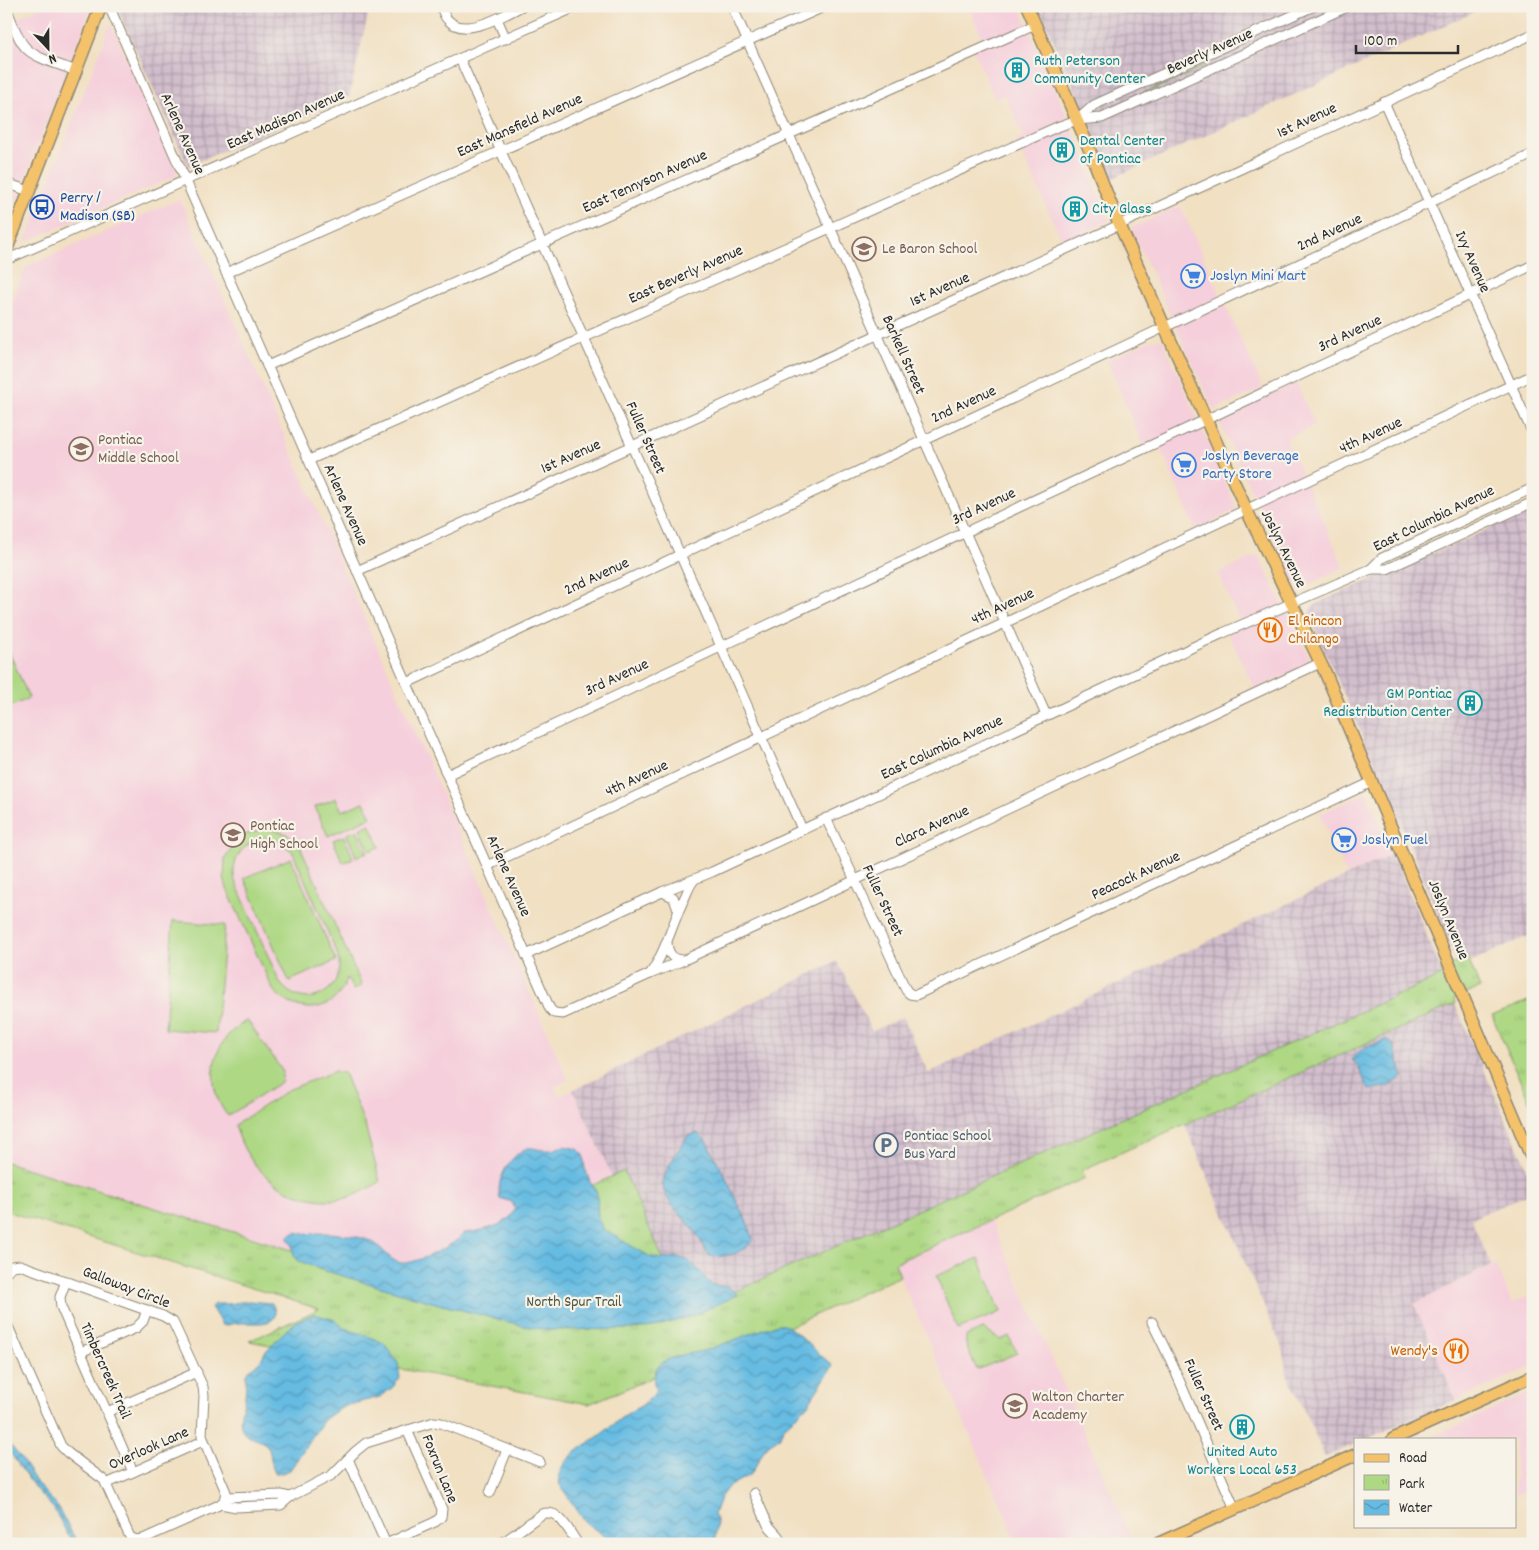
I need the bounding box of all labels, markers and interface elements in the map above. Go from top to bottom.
north arrow [22,22,72,72]
scale bar [1356,22,1459,54]
street label: Beverly Avenue [1163,23,1257,81]
text: 100 m [1364,31,1397,53]
text: N [45,48,59,69]
place label: Ruth Peterson Community Center [1034,50,1146,91]
building icon: Ruth Peterson Community Center [1004,57,1030,83]
street label: East Madison Avenue [223,84,349,156]
street label: East Mansfield Avenue [454,88,586,164]
street label: Arlene Avenue [154,89,210,179]
street label: 1st Avenue [1273,97,1341,145]
place label: Dental Center of Pontiac [1080,130,1165,171]
building icon: Dental Center of Pontiac [1049,137,1075,163]
street label: East Tennyson Avenue [579,144,711,220]
place label: Perry / Madison (SB) [60,187,135,228]
bus stop icon: Perry / Madison (SB) [29,194,55,220]
building icon: City Glass [1062,196,1088,222]
place label: City Glass [1092,198,1152,221]
street label: 2nd Avenue [1294,208,1366,258]
street label: Ivy Avenue [1448,227,1496,297]
school or university icon: Le Baron School [851,236,877,262]
place label: Le Baron School [882,238,978,261]
street label: East Beverly Avenue [625,239,747,311]
supermarket icon: Joslyn Mini Mart [1180,263,1206,289]
place label: Joslyn Mini Mart [1210,265,1306,288]
street label: 1st Avenue [906,267,974,313]
street label: 3rd Avenue [1314,309,1386,359]
street label: Barkell Street [875,312,931,398]
street label: 2nd Avenue [928,380,1000,430]
street label: Fuller Street [619,398,671,478]
street label: 4th Avenue [1336,411,1406,461]
place label: Pontiac Middle School [98,429,179,470]
street label: 1st Avenue [537,434,605,480]
school or university icon: Pontiac Middle School [68,436,94,462]
place label: Joslyn Beverage Party Store [1202,445,1299,486]
supermarket icon: Joslyn Beverage Party Store [1171,452,1197,478]
street label: Arlene Avenue [317,460,373,550]
street label: East Columbia Avenue [1369,480,1499,558]
street label: 3rd Avenue [948,482,1020,532]
street label: Joslyn Avenue [1254,506,1312,592]
street label: 2nd Avenue [561,552,633,602]
street label: 4th Avenue [968,582,1038,632]
place label: El Rincon Chilango [1288,610,1342,651]
restaurant icon: El Rincon Chilango [1257,617,1283,643]
street label: 3rd Avenue [581,653,653,703]
place label: GM Pontiac Redistribution Center [1323,683,1452,724]
building icon: GM Pontiac Redistribution Center [1457,690,1483,716]
street label: East Columbia Avenue [877,710,1007,786]
street label: 4th Avenue [602,754,672,804]
street label: Clara Avenue [891,800,973,854]
place label: Pontiac High School [250,815,318,856]
school or university icon: Pontiac High School [220,822,246,848]
supermarket icon: Joslyn Fuel [1331,827,1357,853]
place label: Joslyn Fuel [1362,829,1428,852]
street label: Arlene Avenue [480,831,536,921]
street label: Peacock Avenue [1088,845,1184,907]
street label: Fuller Street [855,861,909,941]
street label: Joslyn Avenue [1421,876,1475,964]
place label: Pontiac School Bus Yard [904,1125,991,1166]
parking icon: Pontiac School Bus Yard [873,1132,899,1158]
street label: Galloway Circle [79,1261,173,1315]
park label: North Spur Trail [526,1291,622,1314]
street label: Timbercreek Trail [73,1319,137,1423]
restaurant icon: Wendy's [1443,1338,1469,1364]
place label: Wendy's [1391,1340,1438,1363]
street label: Fuller Street [1177,1355,1229,1435]
place label: Walton Charter Academy [1032,1386,1124,1427]
school or university icon: Walton Charter Academy [1002,1393,1028,1419]
building icon: United Auto Workers Local 653 [1229,1414,1255,1440]
street label: Overlook Lane [105,1421,193,1477]
street label: Foxrun Lane [415,1431,463,1507]
legend [1354,1438,1516,1528]
place label: United Auto Workers Local 653 [1187,1441,1297,1482]
text: Road [1399,1448,1427,1470]
text: Park [1399,1474,1425,1496]
text: Water [1399,1498,1433,1520]

